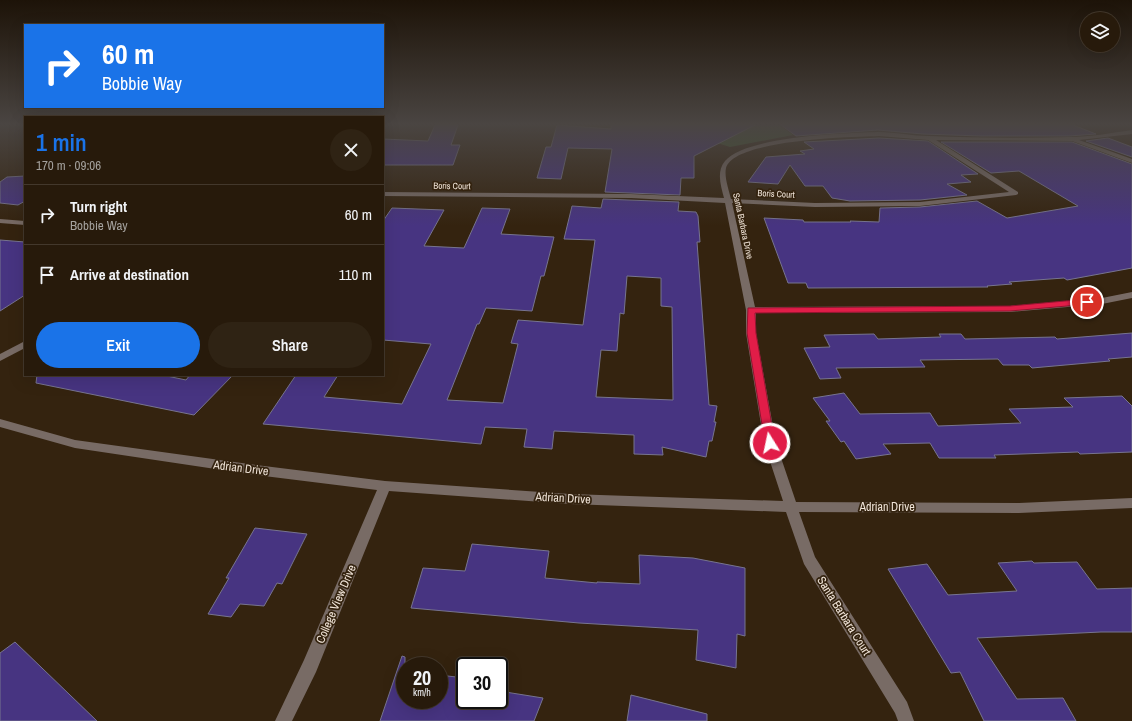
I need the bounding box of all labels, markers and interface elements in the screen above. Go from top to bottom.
map controls [1080,12,1120,52]
button: layers [1080,12,1120,52]
text: 60 m [102,35,154,73]
icon: right [36,40,88,92]
text: Bobbie Way [102,71,182,96]
text: 1 min [36,126,87,158]
button: close [330,129,372,171]
text: 170 m · 09:06 [36,157,101,174]
street label: Boris Court [433,180,471,192]
street label: Boris Court [757,187,795,201]
street label: Santa Barbara Drive [730,192,756,260]
text: Turn right [70,196,127,217]
icon: right [36,204,58,226]
text: 60 m [345,204,372,225]
text: Bobbie Way [70,217,128,234]
icon: arrive [36,264,58,286]
text: Arrive at destination [70,264,189,285]
text: 110 m [339,264,372,285]
pin [1070,285,1104,319]
icon: arrive [1076,291,1098,313]
button: Exit [36,322,200,368]
button: Share [208,322,372,368]
position arrow [749,422,791,464]
street label: Adrian Drive [212,457,269,479]
street label: Adrian Drive [534,489,591,507]
street label: Adrian Drive [858,499,915,515]
street label: College View Drive [312,562,360,646]
street label: Santa Barbara Court [813,573,875,659]
speed limit sign: 30 [456,657,508,709]
text: 20 [413,664,431,691]
text: km/h [413,686,431,699]

